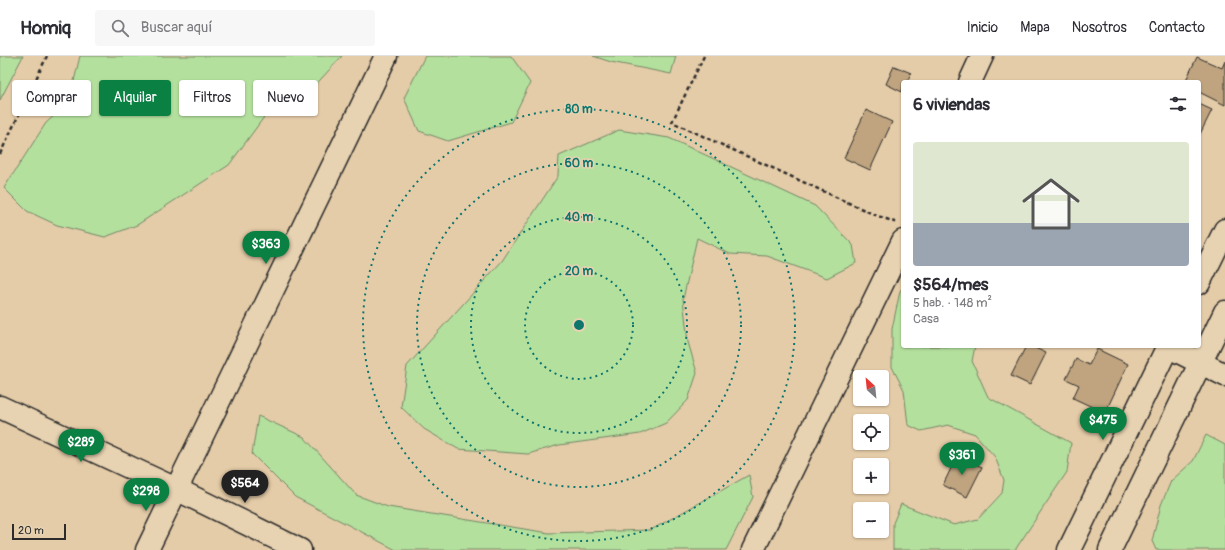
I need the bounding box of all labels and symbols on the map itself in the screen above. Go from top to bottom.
text: 80 m [565,102,593,117]
text: 60 m [565,156,594,171]
text: 40 m [564,210,594,225]
pin: $363 [242,231,290,265]
text: 20 m [565,264,593,279]
centre of rings [572,318,586,332]
north arrow [853,370,889,406]
pin: $475 [1079,407,1127,441]
pin: $289 [57,429,105,463]
pin: $361 [938,442,986,476]
pin: $564 [221,470,269,504]
pin: $298 [122,478,170,512]
scale bar [12,522,66,541]

